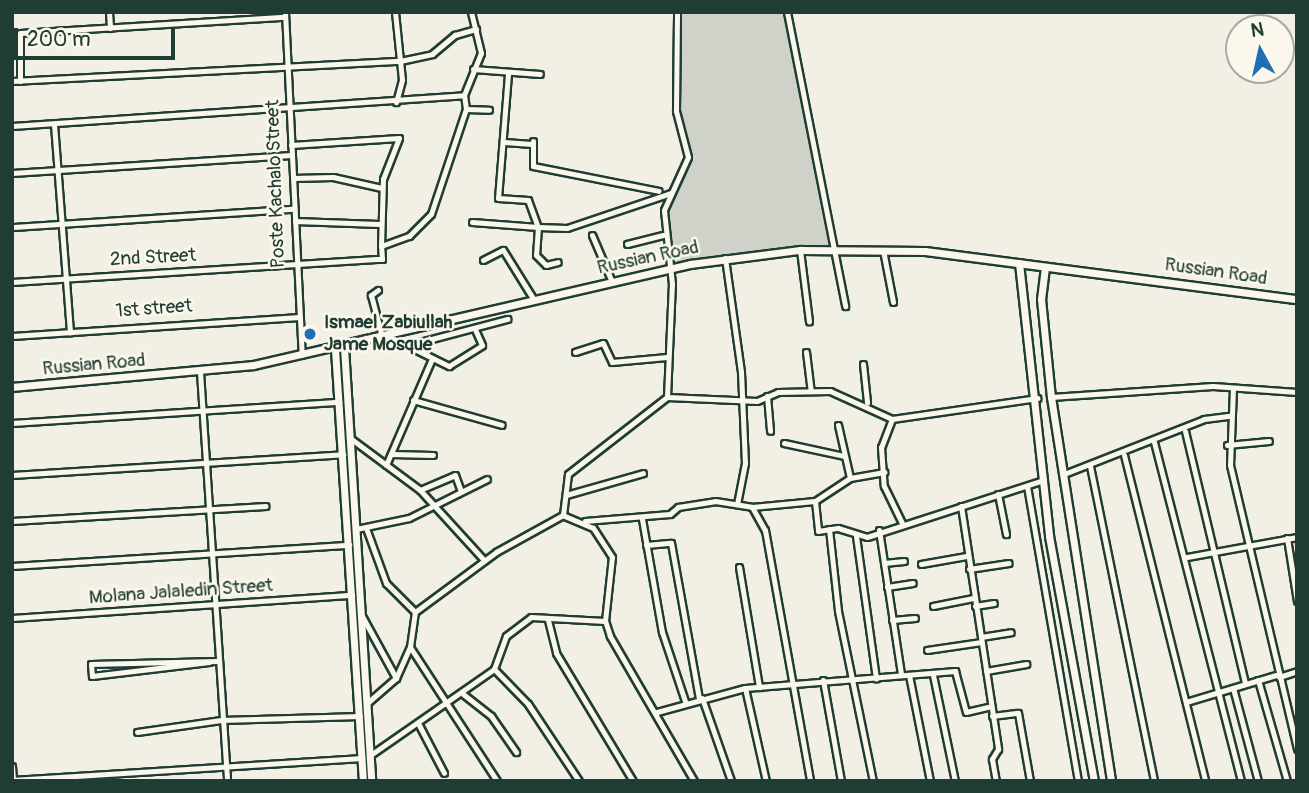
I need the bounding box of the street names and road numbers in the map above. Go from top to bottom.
street label: Poste Kachalo Street [262,99,290,269]
street label: Russian Road [595,236,701,280]
street label: 2nd Street [109,244,197,272]
street label: Russian Road [1163,254,1269,290]
street label: 1st street [115,295,193,323]
street label: Russian Road [41,349,147,381]
street label: Molana Jalaledin Street [88,574,274,610]

